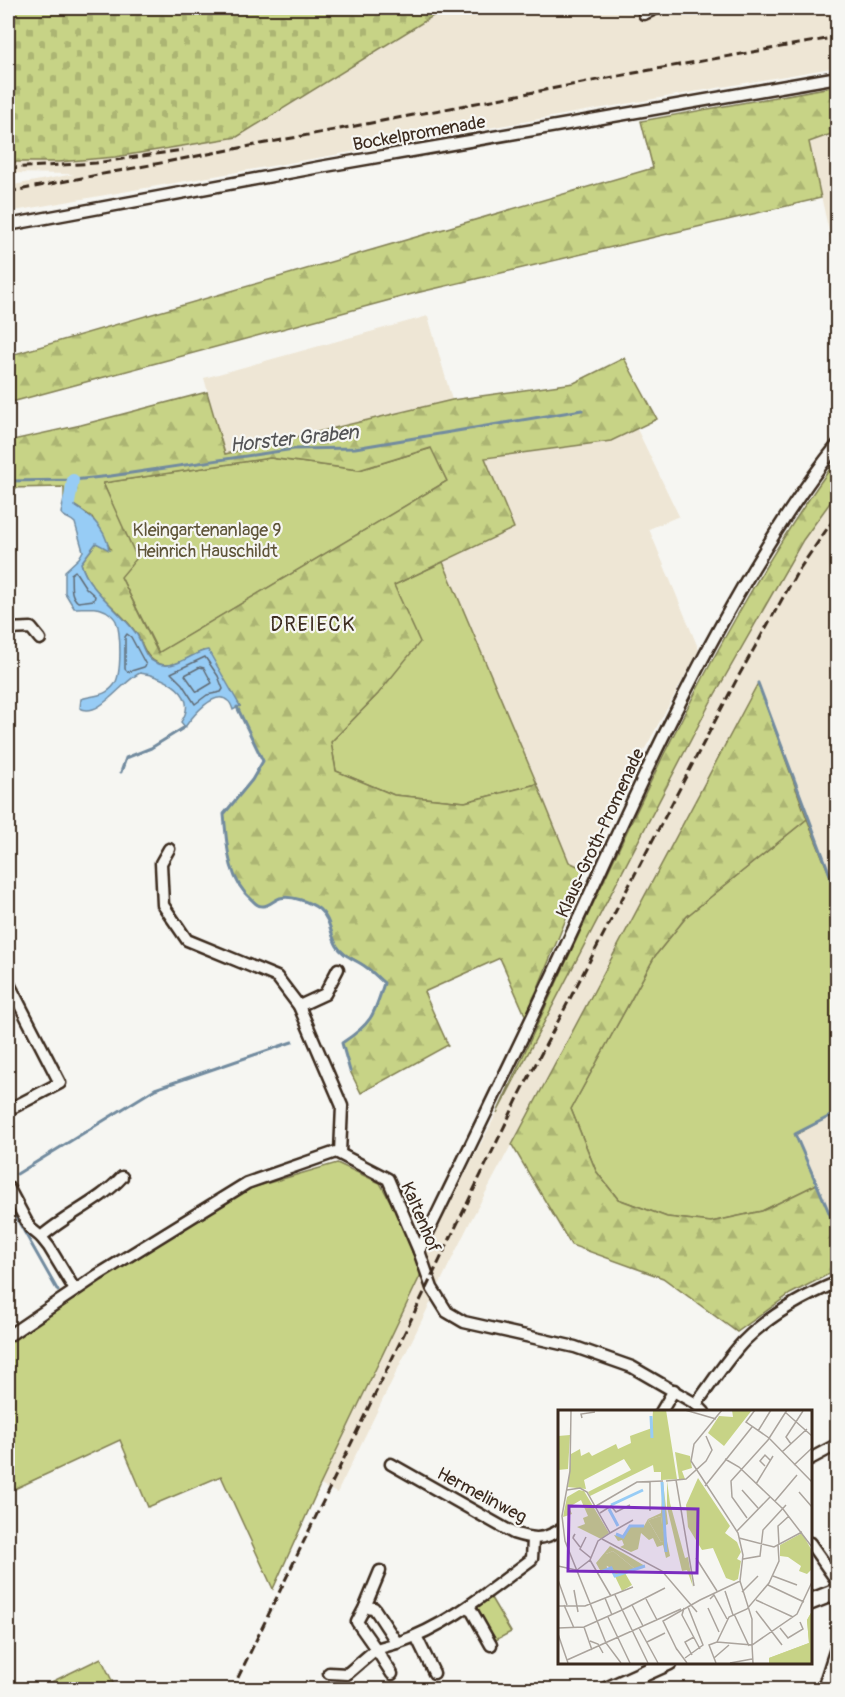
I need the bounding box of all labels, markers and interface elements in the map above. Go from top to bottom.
street label: Bockelpromenade [351,110,487,156]
water label: Horster Graben [229,419,361,458]
park label: Kleingartenanlage 9 Heinrich Hauschildt [133,519,281,563]
district label: DREIECK [270,612,356,637]
street label: Klaus-Groth-Promenade [551,745,650,922]
street label: Kaltenhof [395,1178,446,1257]
inset map [558,1410,812,1664]
street label: Hermelinweg [433,1462,531,1529]

